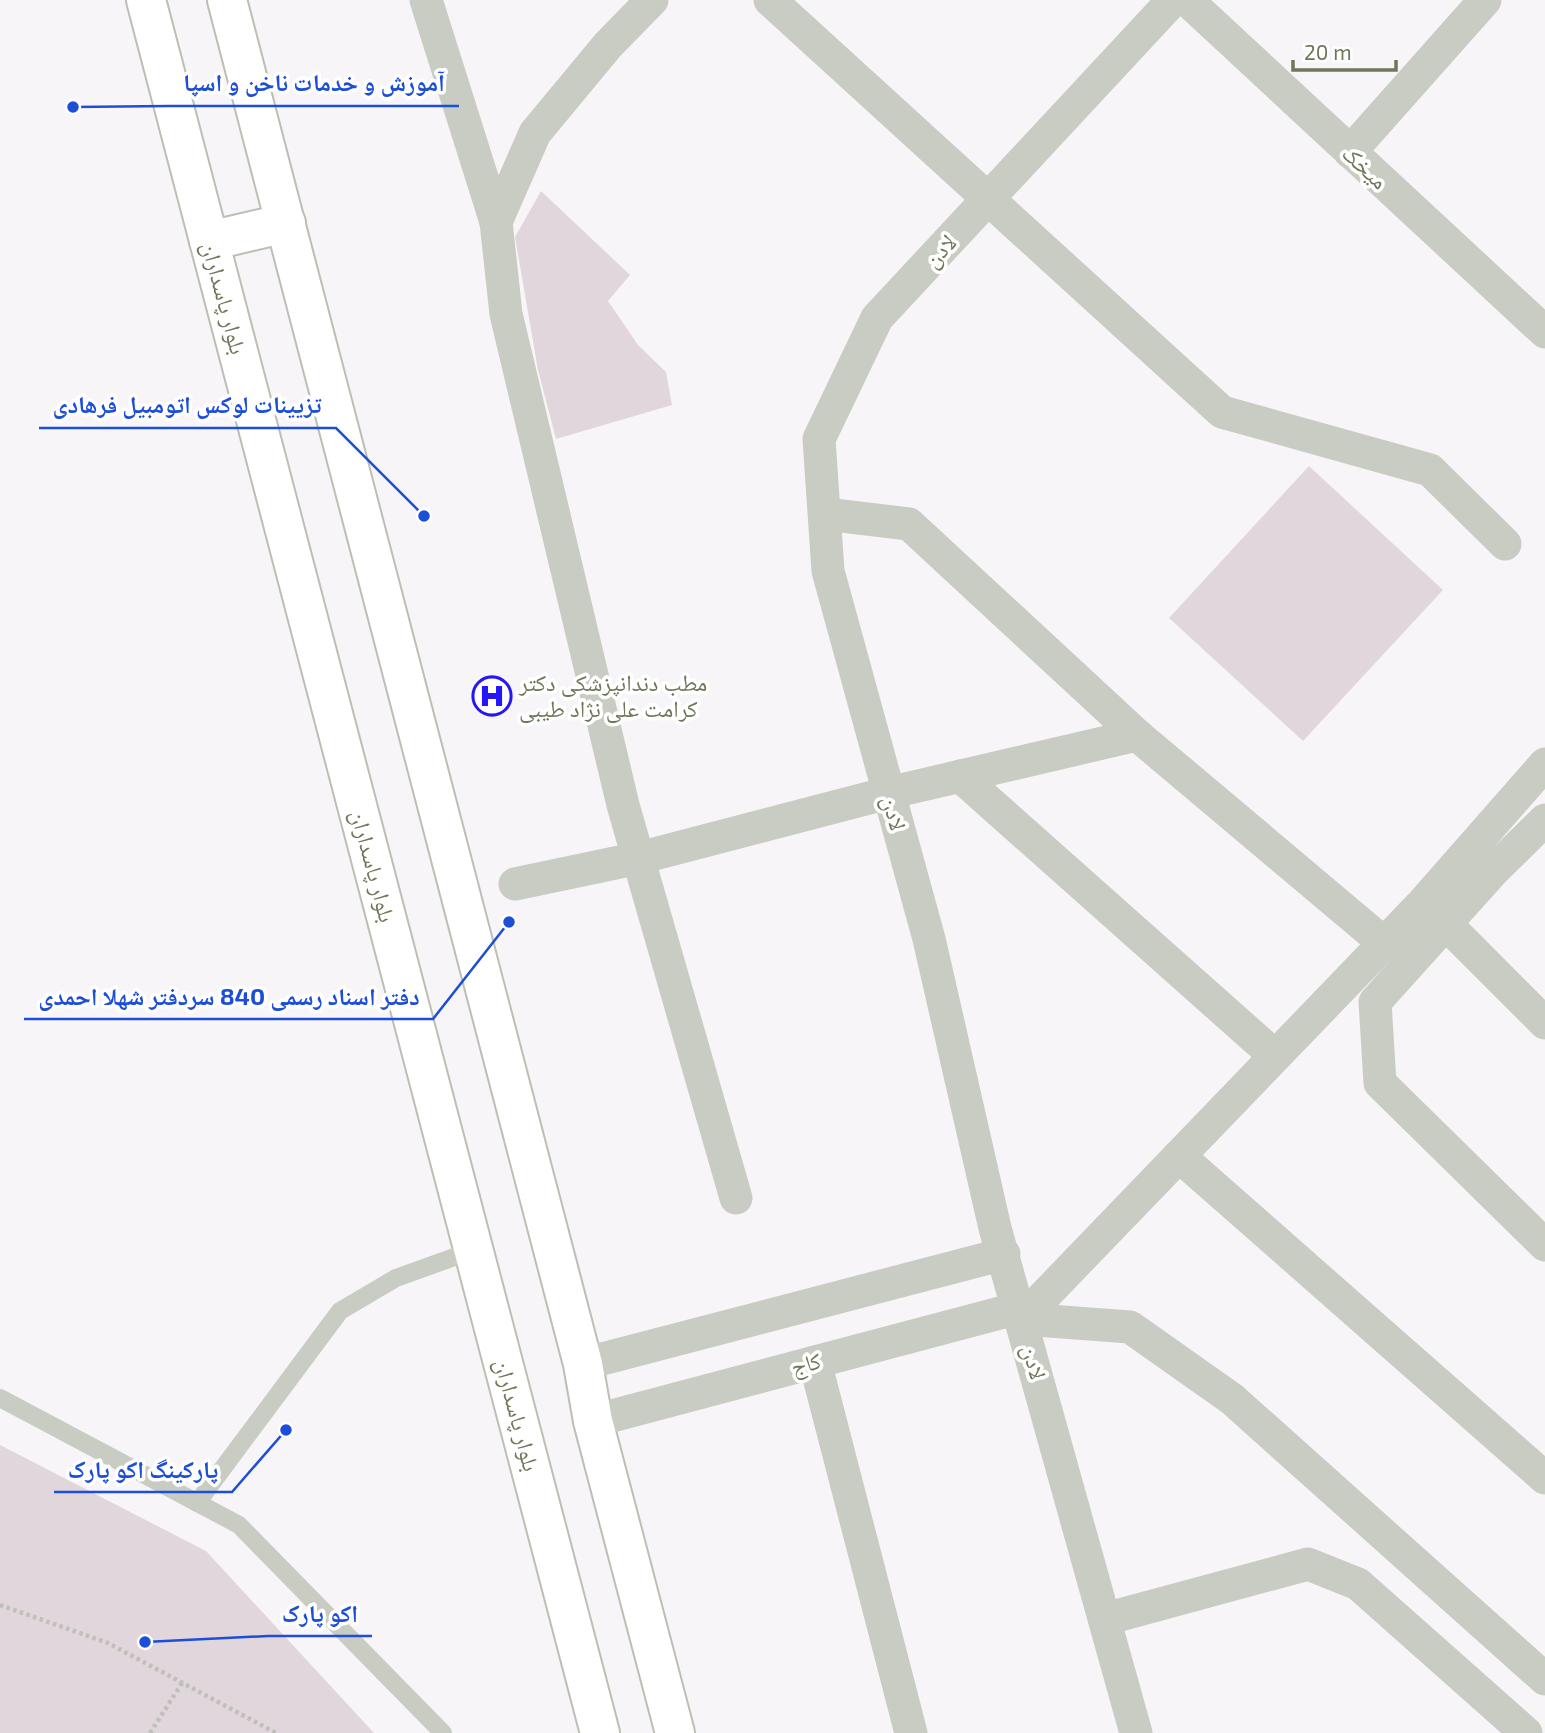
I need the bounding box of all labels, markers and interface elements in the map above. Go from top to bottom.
scale bar [1293,28,1396,72]
text: 20 m [1304,39,1352,64]
callout: آموزش و خدمات ناخن و اسپا [169,61,459,106]
text: آموزش و خدمات ناخن و اسپا [183,67,445,97]
street label: میخک [1337,138,1394,195]
street label: لادن [917,228,962,273]
street label: بلوار پاسداران [195,238,253,357]
callout: تزیینات لوکس اتومبیل فرهادی [39,383,336,428]
text: تزیینات لوکس اتومبیل فرهادی [52,389,322,419]
place label: مطب دندانپزشکی دکتر کرامت علی نژاد طیبی [518,668,707,723]
hospital icon: مطب دندانپزشکی دکتر کرامت علی نژاد طیبی [471,675,513,717]
street label: لادن [876,792,913,834]
street label: بلوار پاسداران [344,806,402,925]
callout: دفتر اسناد رسمی 840 سردفتر شهلا احمدی [24,974,433,1019]
text: دفتر اسناد رسمی 840 سردفتر شهلا احمدی [38,981,420,1011]
street label: لادن [1016,1341,1053,1383]
street label: کاج [788,1346,825,1382]
street label: بلوار پاسداران [488,1355,546,1474]
callout: پارکینگ اکو پارک [54,1447,232,1492]
text: پارکینگ اکو پارک [68,1454,218,1484]
callout: اکو پارک [268,1591,372,1636]
text: اکو پارک [282,1598,358,1628]

